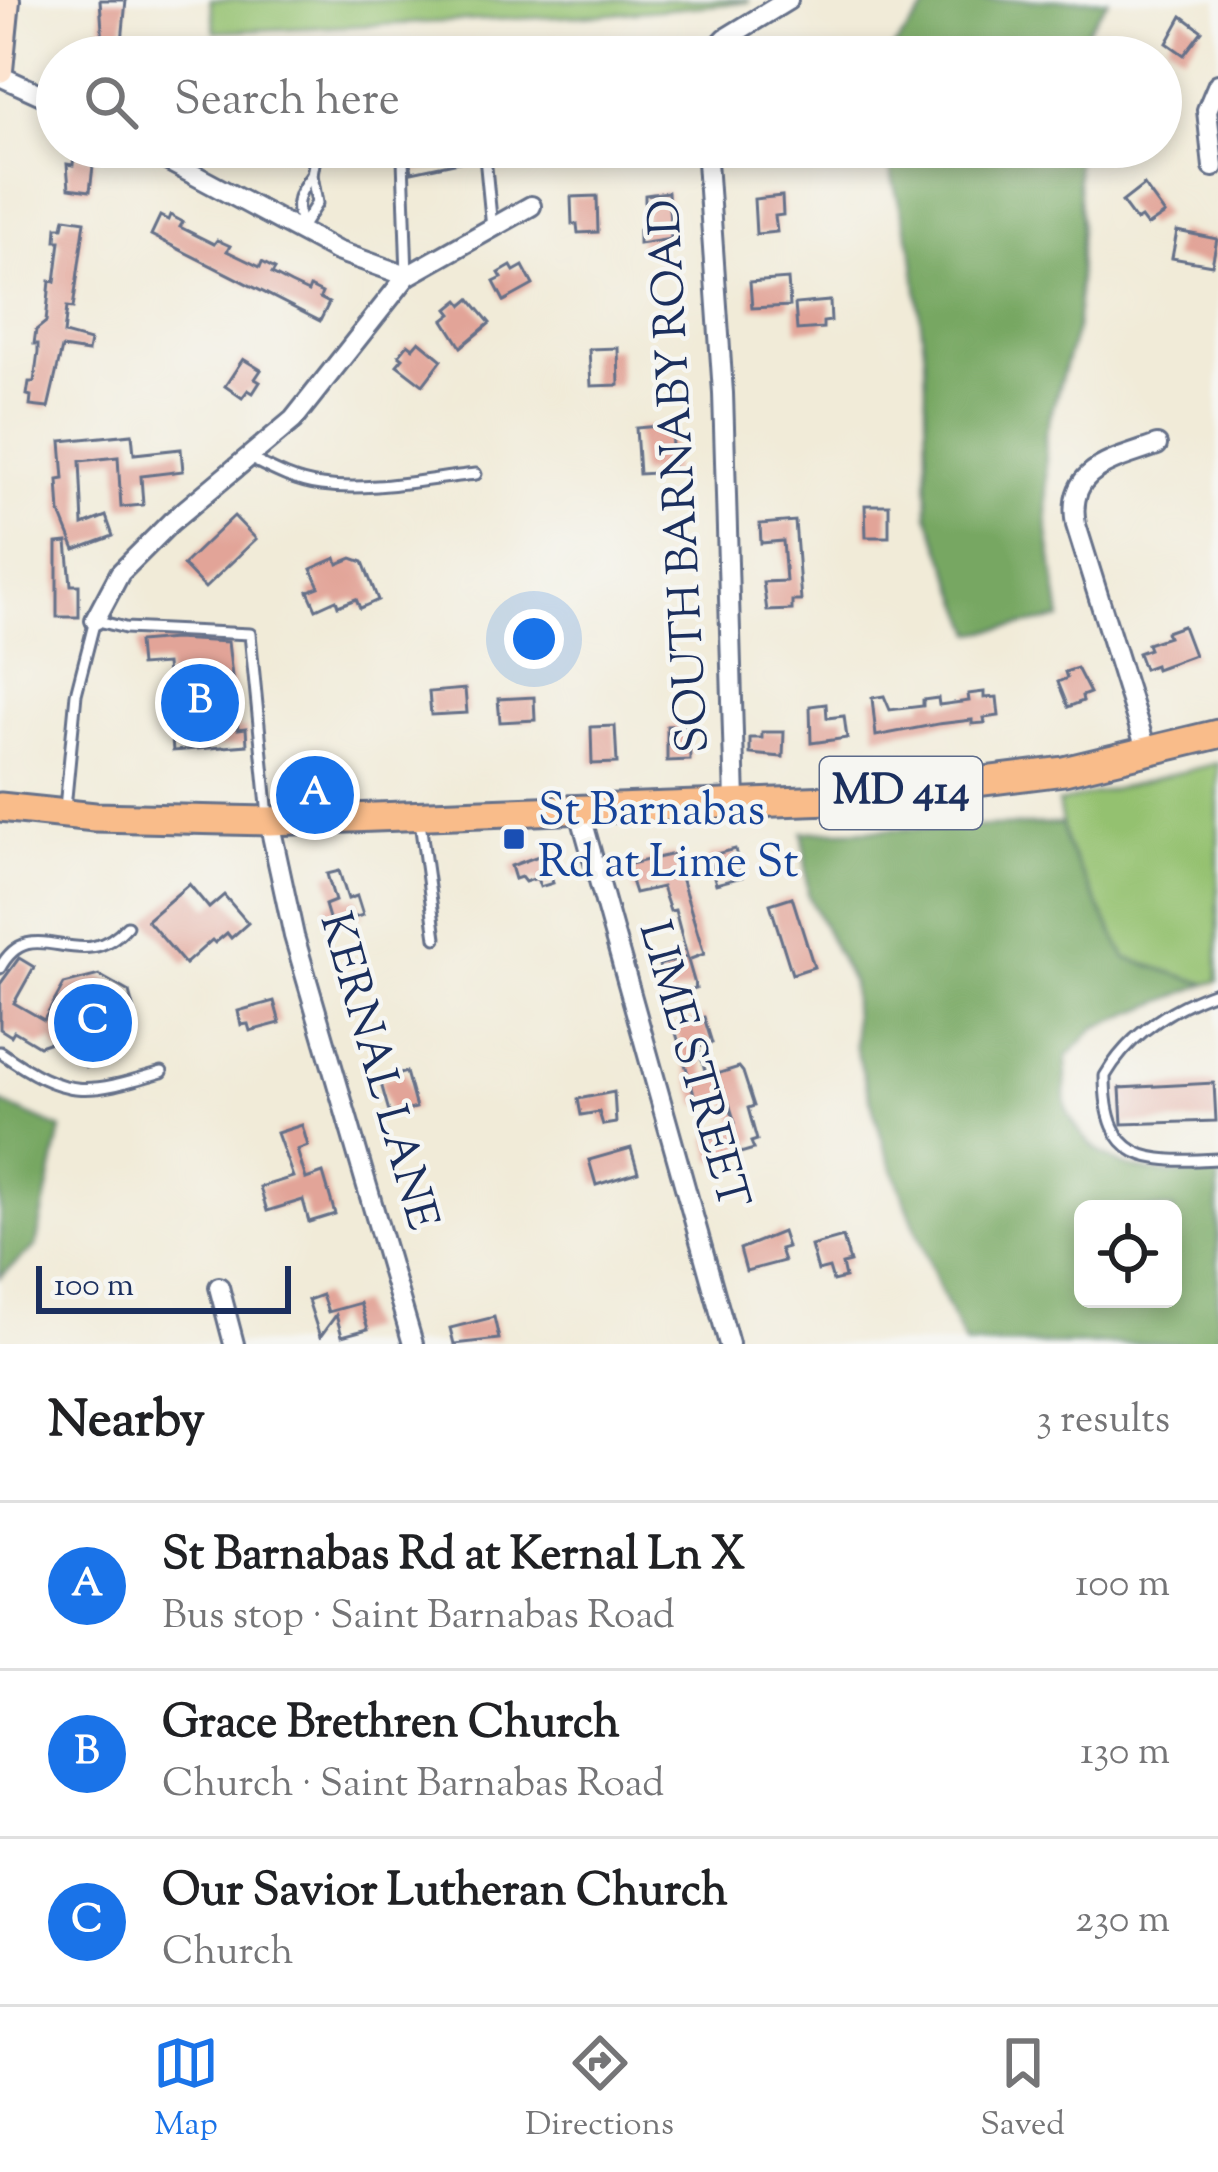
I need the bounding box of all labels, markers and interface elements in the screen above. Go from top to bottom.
search box [36,36,1182,168]
icon: search [78,69,144,135]
text: Search here [174,70,400,135]
street label: SOUTH BARNABY ROAD [635,197,729,755]
your location [504,609,564,669]
pin: B [161,658,239,748]
pin: A [276,750,354,840]
road number: MD 414 [820,757,982,829]
place label: St Barnabas Rd at Lime St [538,781,799,898]
marker: St Barnabas Rd at Lime St [501,826,527,852]
street label: KERNAL LANE [300,906,452,1238]
street label: LIME STREET [619,914,763,1218]
pin: C [54,978,132,1068]
map controls [1074,1200,1182,1308]
button: locate [1074,1200,1182,1308]
scale bar [36,1260,291,1313]
text: 100 m [54,1263,134,1311]
text: Nearby [48,1386,205,1459]
text: 3 results [1036,1394,1170,1450]
text: St Barnabas Rd at Kernal Ln X [162,1525,745,1590]
text: A [71,1558,103,1614]
text: 100 m [1075,1558,1170,1614]
text: Bus stop · Saint Barnabas Road [162,1590,675,1646]
text: Grace Brethren Church [162,1693,620,1758]
text: B [75,1726,99,1782]
text: 130 m [1080,1726,1170,1782]
text: Church · Saint Barnabas Road [162,1758,664,1814]
text: Our Savior Lutheran Church [162,1861,728,1926]
text: C [71,1894,103,1950]
text: 230 m [1075,1894,1170,1950]
text: Church [162,1926,293,1982]
tab: Map [153,2030,219,2150]
tab: Directions [525,2030,674,2150]
tab: Saved [980,2030,1065,2150]

